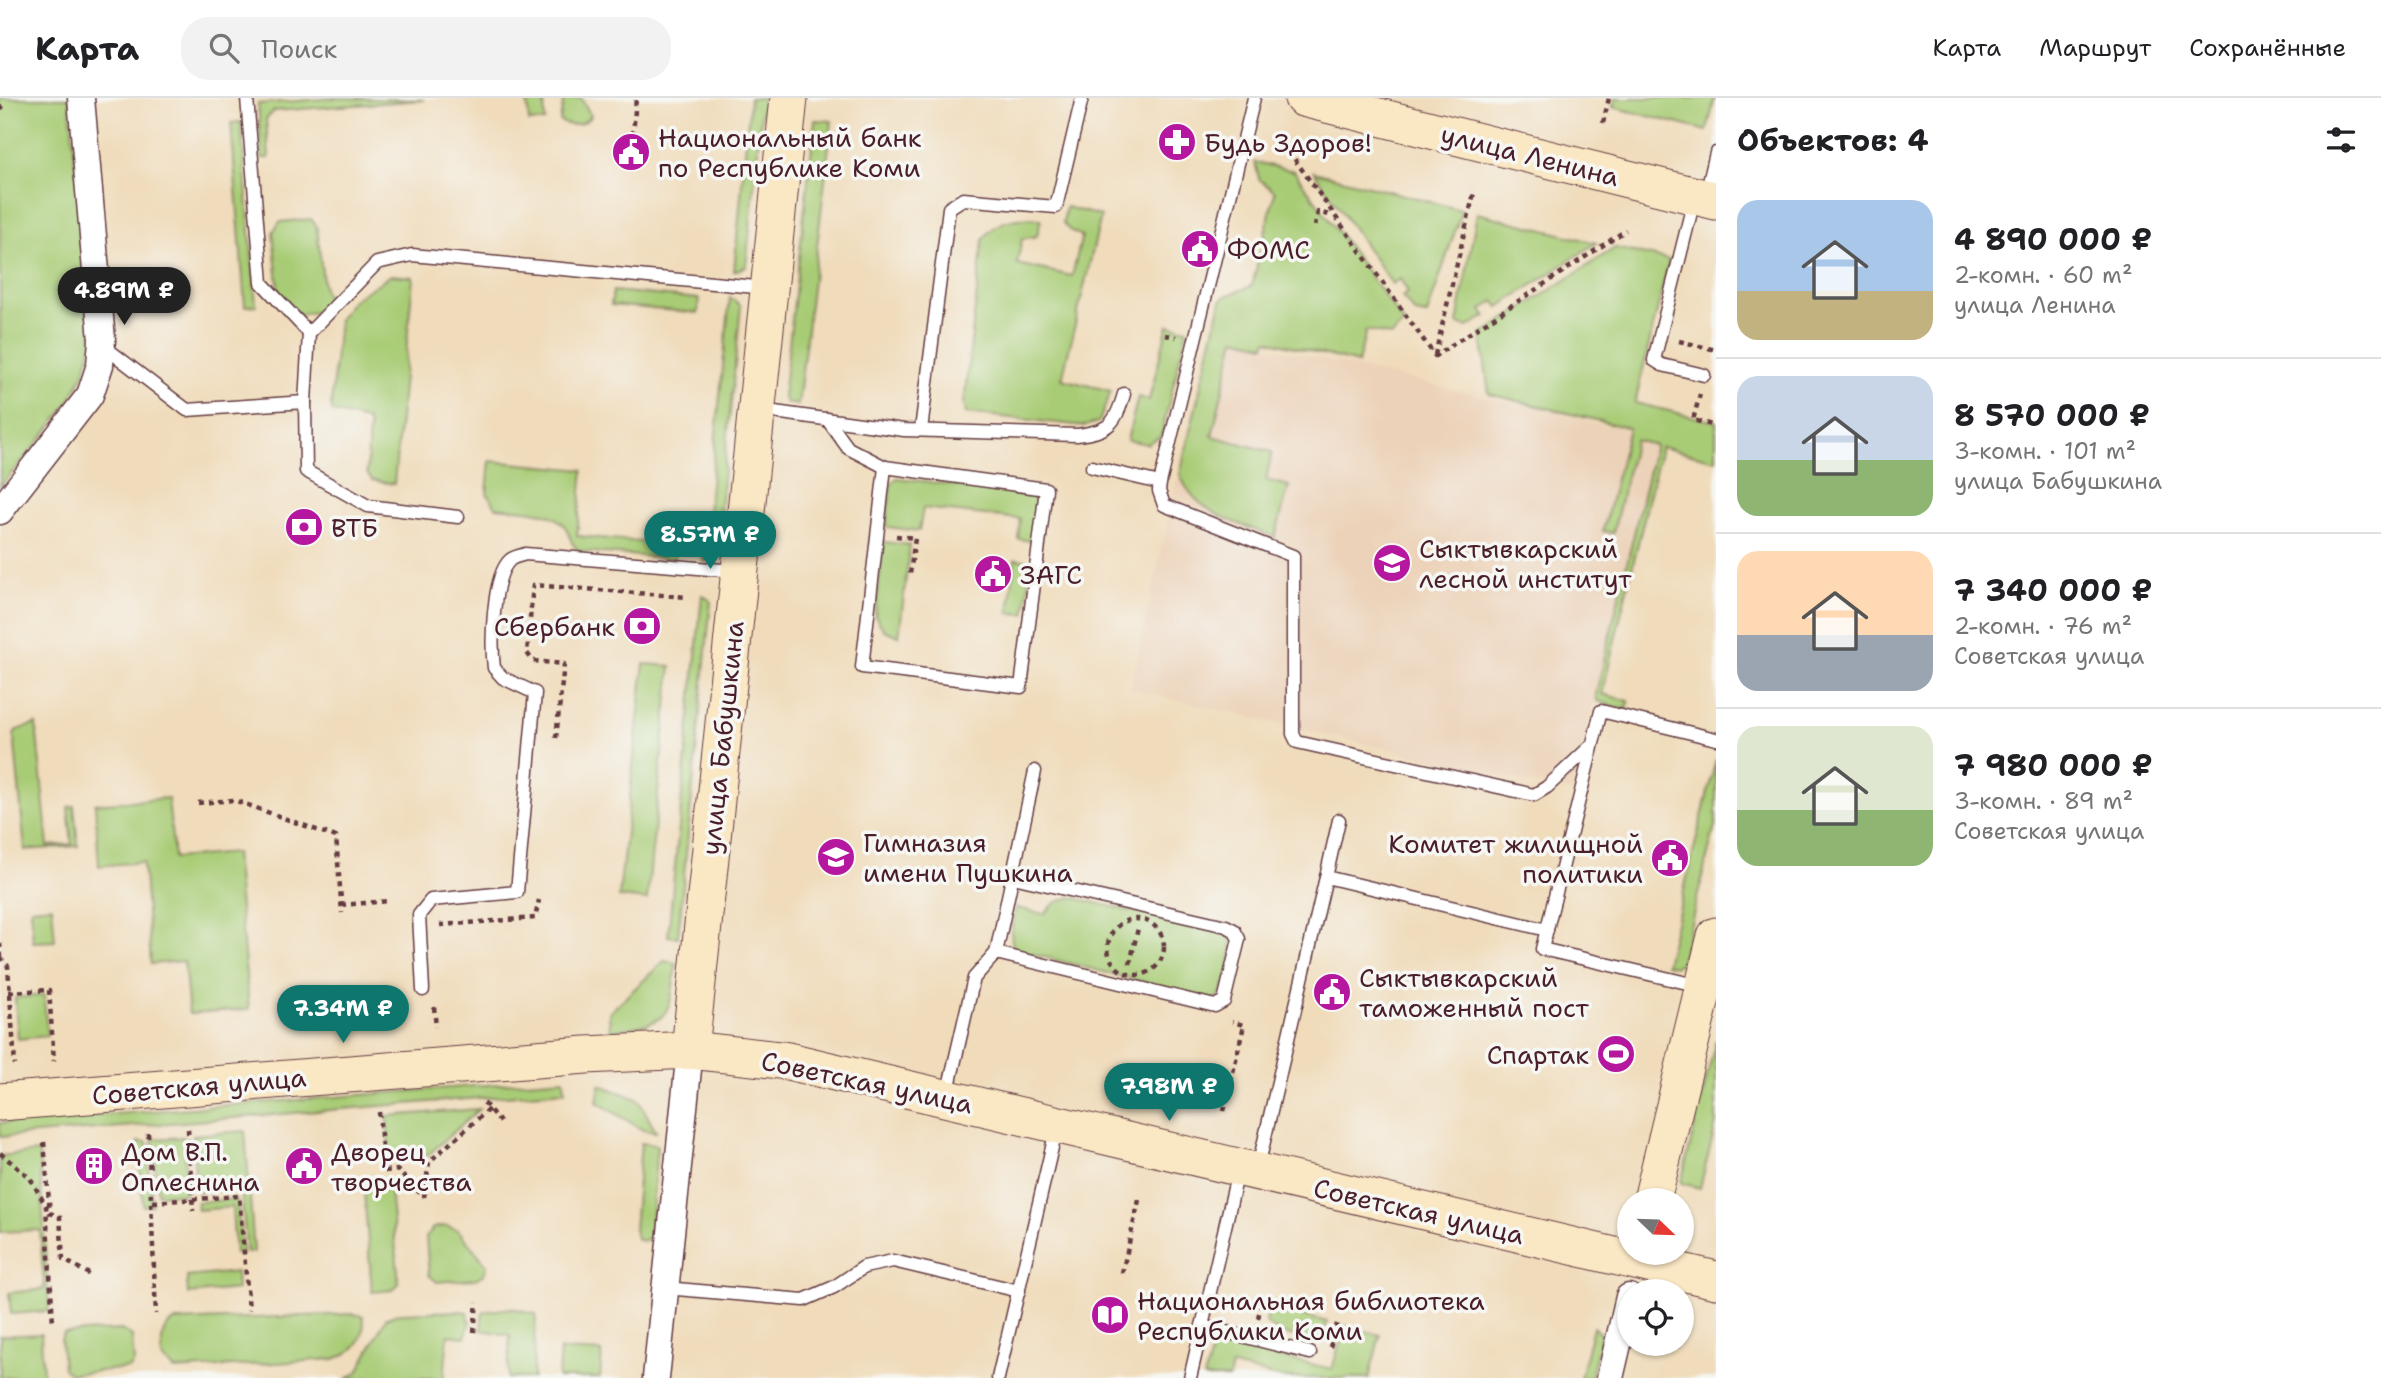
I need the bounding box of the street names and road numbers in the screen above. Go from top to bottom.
street label: улица Ленина [1437,116,1623,194]
street label: улица Бабушкина [692,619,752,857]
street label: Советская улица [758,1043,976,1121]
street label: Советская улица [90,1059,308,1113]
street label: Советская улица [1310,1170,1528,1252]

